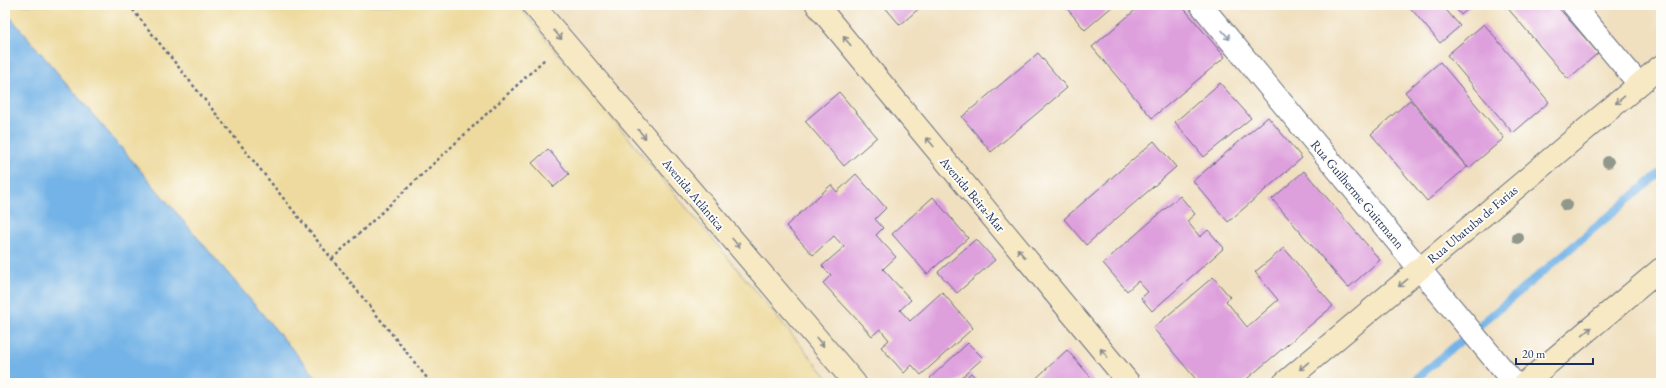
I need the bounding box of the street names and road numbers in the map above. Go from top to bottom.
street label: Rua Guilherme Guittmann [1307,136,1408,252]
street label: Avenida Beira-Mar [936,153,1009,236]
street label: Avenida Atlântica [658,154,729,234]
street label: Rua Ubatuba de Farias [1424,182,1521,267]

